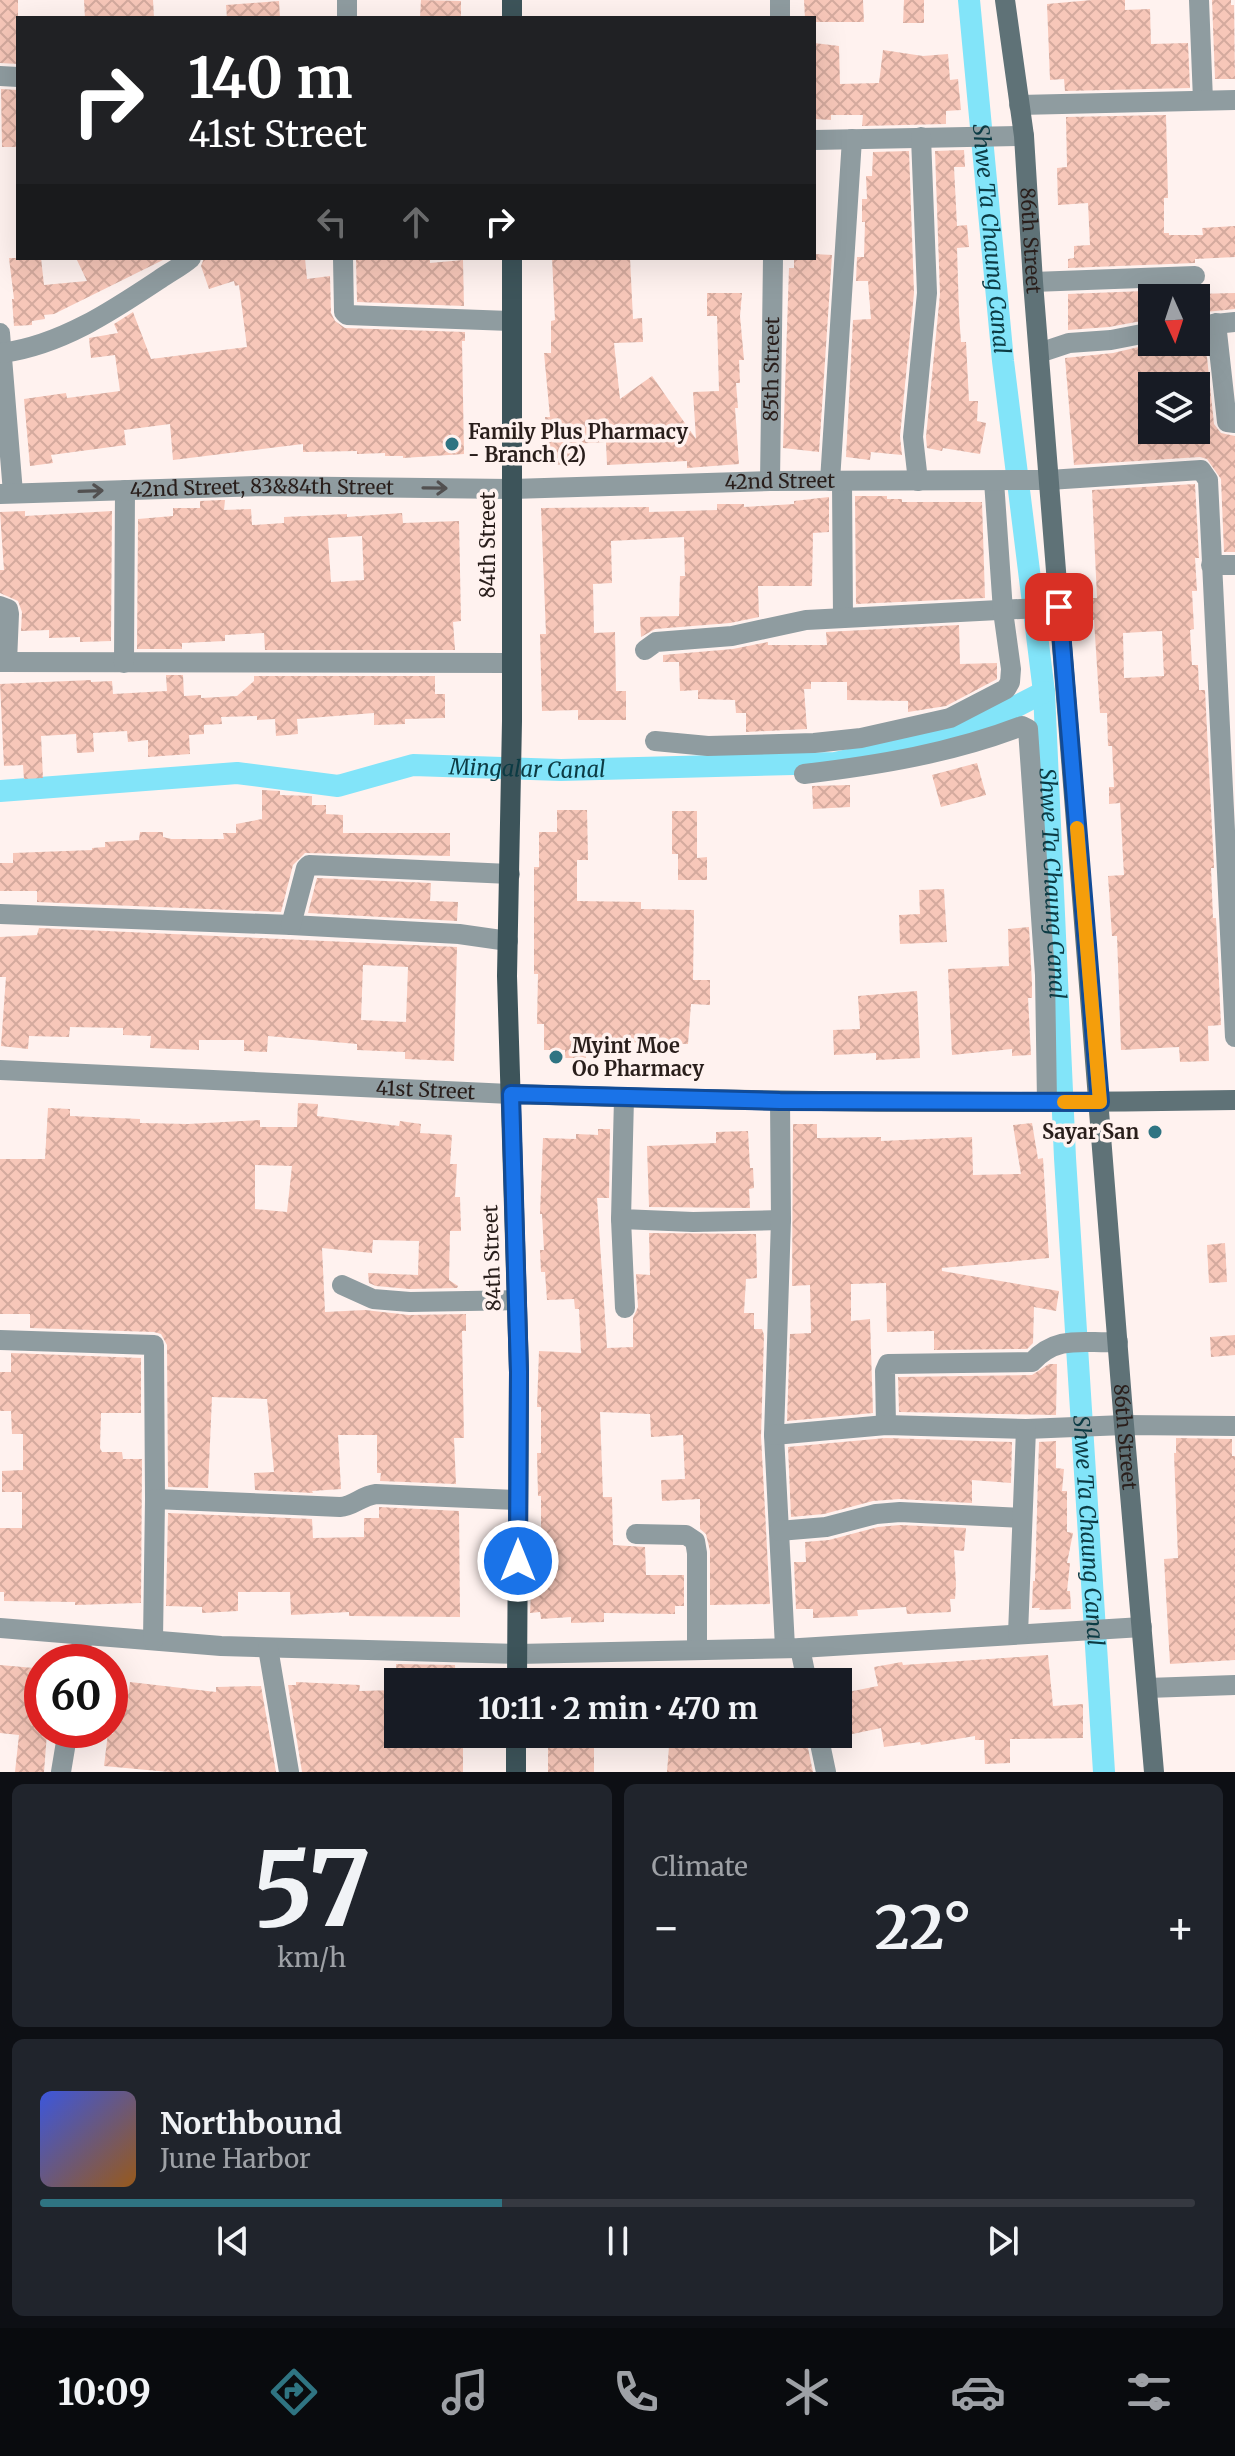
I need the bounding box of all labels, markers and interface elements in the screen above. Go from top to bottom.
text: 140 m [188,43,353,113]
icon: right [56,48,160,152]
text: 41st Street [188,112,367,157]
water label: Shwe Ta Chaung Canal [967,123,1016,355]
street label: 86th Street [1015,186,1047,295]
icon: left [310,200,354,244]
icon: ahead [394,200,438,244]
icon: right [478,200,522,244]
north arrow [1138,284,1210,356]
map controls [1138,284,1210,444]
street label: 85th Street [758,316,784,422]
button: layers [1138,372,1210,444]
place label: Family Plus Pharmacy - Branch (2) [468,419,688,467]
marker: Family Plus Pharmacy - Branch (2) [443,435,461,453]
street label: 42nd Street [724,468,835,494]
street label: 42nd Street, 83&84th Street [129,473,394,502]
one-way arrow [421,480,448,496]
one-way arrow [77,484,104,499]
street label: 84th Street [475,491,500,598]
pin [1025,573,1093,641]
icon: arrive [1037,585,1081,629]
water label: Mingalar Canal [448,752,606,784]
water label: Shwe Ta Chaung Canal [1033,768,1072,1000]
place label: Myint Moe Oo Pharmacy [572,1033,704,1081]
marker: Myint Moe Oo Pharmacy [547,1048,565,1066]
street label: 41st Street [375,1075,476,1104]
place label: Sayar San [1042,1119,1139,1144]
marker: Sayar San [1146,1123,1164,1141]
street label: 84th Street [477,1204,506,1312]
street label: 86th Street [1109,1383,1143,1491]
water label: Shwe Ta Chaung Canal [1067,1414,1110,1647]
position arrow [476,1519,560,1603]
speed limit sign: 60 [24,1644,128,1748]
text: 10:11 · 2 min · 470 m [478,1689,758,1727]
text: 57 [253,1824,371,1954]
text: Climate [652,1850,748,1883]
text: 22° [875,1890,972,1965]
text: − [652,1900,681,1955]
text: + [1166,1900,1195,1955]
text: km/h [277,1941,346,1974]
text: Northbound [160,2104,342,2142]
text: June Harbor [160,2142,311,2175]
icon: previous [211,2219,255,2263]
icon: pause [596,2219,640,2263]
icon: next [981,2219,1025,2263]
icon: directions [266,2364,322,2420]
icon: music [437,2364,493,2420]
icon: phone [608,2364,664,2420]
icon: climate [779,2364,835,2420]
icon: car [950,2364,1006,2420]
icon: filters [1121,2364,1177,2420]
text: 10:09 [58,2370,151,2415]

